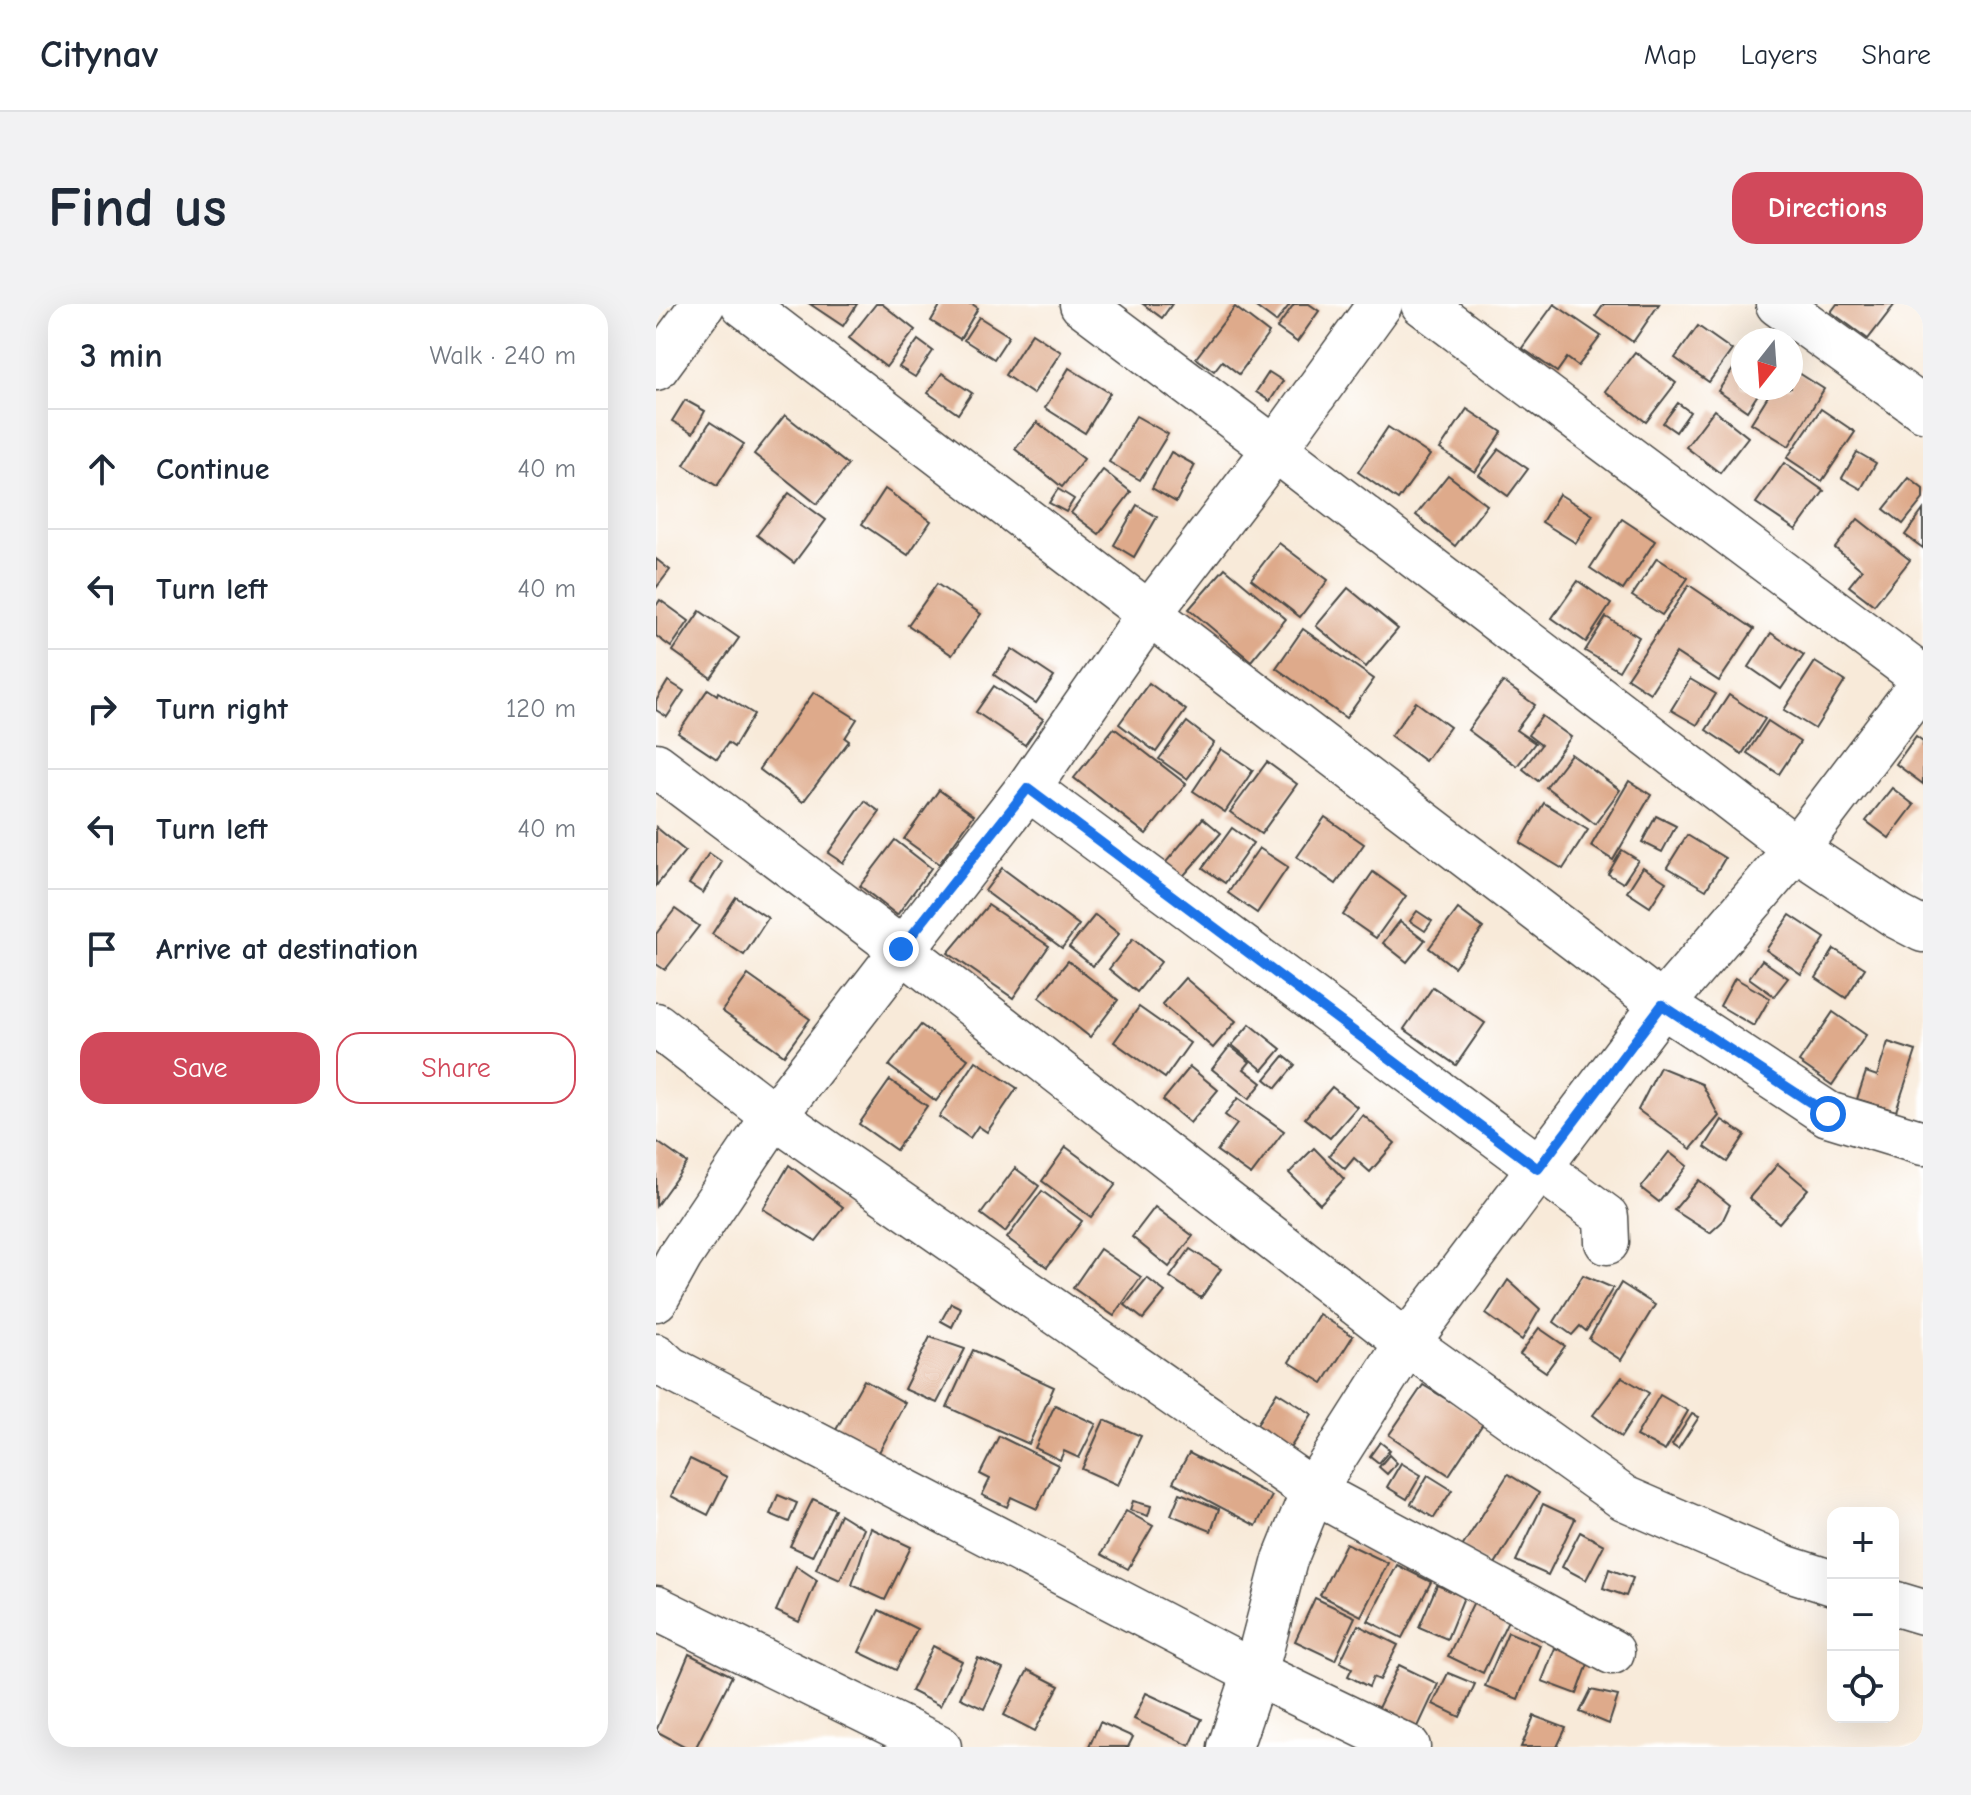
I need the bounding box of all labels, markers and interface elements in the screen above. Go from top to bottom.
text: Citynav [40,33,158,77]
text: Map [1644,39,1697,71]
text: Layers [1741,39,1817,71]
text: Share [1861,39,1931,71]
button: Directions [1732,172,1923,244]
text: Find us [48,176,227,240]
north arrow [1731,328,1803,400]
text: 3 min [80,336,163,376]
text: Walk · 240 m [430,341,576,371]
icon: ahead [80,447,124,491]
text: Continue [156,452,270,487]
text: 40 m [517,454,576,484]
icon: left [80,567,124,611]
text: Turn left [156,572,268,607]
text: 40 m [517,574,576,604]
icon: right [80,687,124,731]
text: Turn right [156,692,288,727]
text: 120 m [506,694,576,724]
icon: left [80,807,124,851]
text: Turn left [156,812,268,847]
text: 40 m [517,814,576,844]
icon: arrive [80,927,124,971]
route end [883,931,919,967]
text: Arrive at destination [156,932,418,967]
button: Save [80,1032,320,1104]
button: Share [336,1032,576,1104]
route start [1810,1096,1846,1132]
map controls [1827,1507,1899,1723]
button: + [1827,1507,1899,1579]
button: − [1827,1579,1899,1651]
button: locate [1827,1651,1899,1723]

